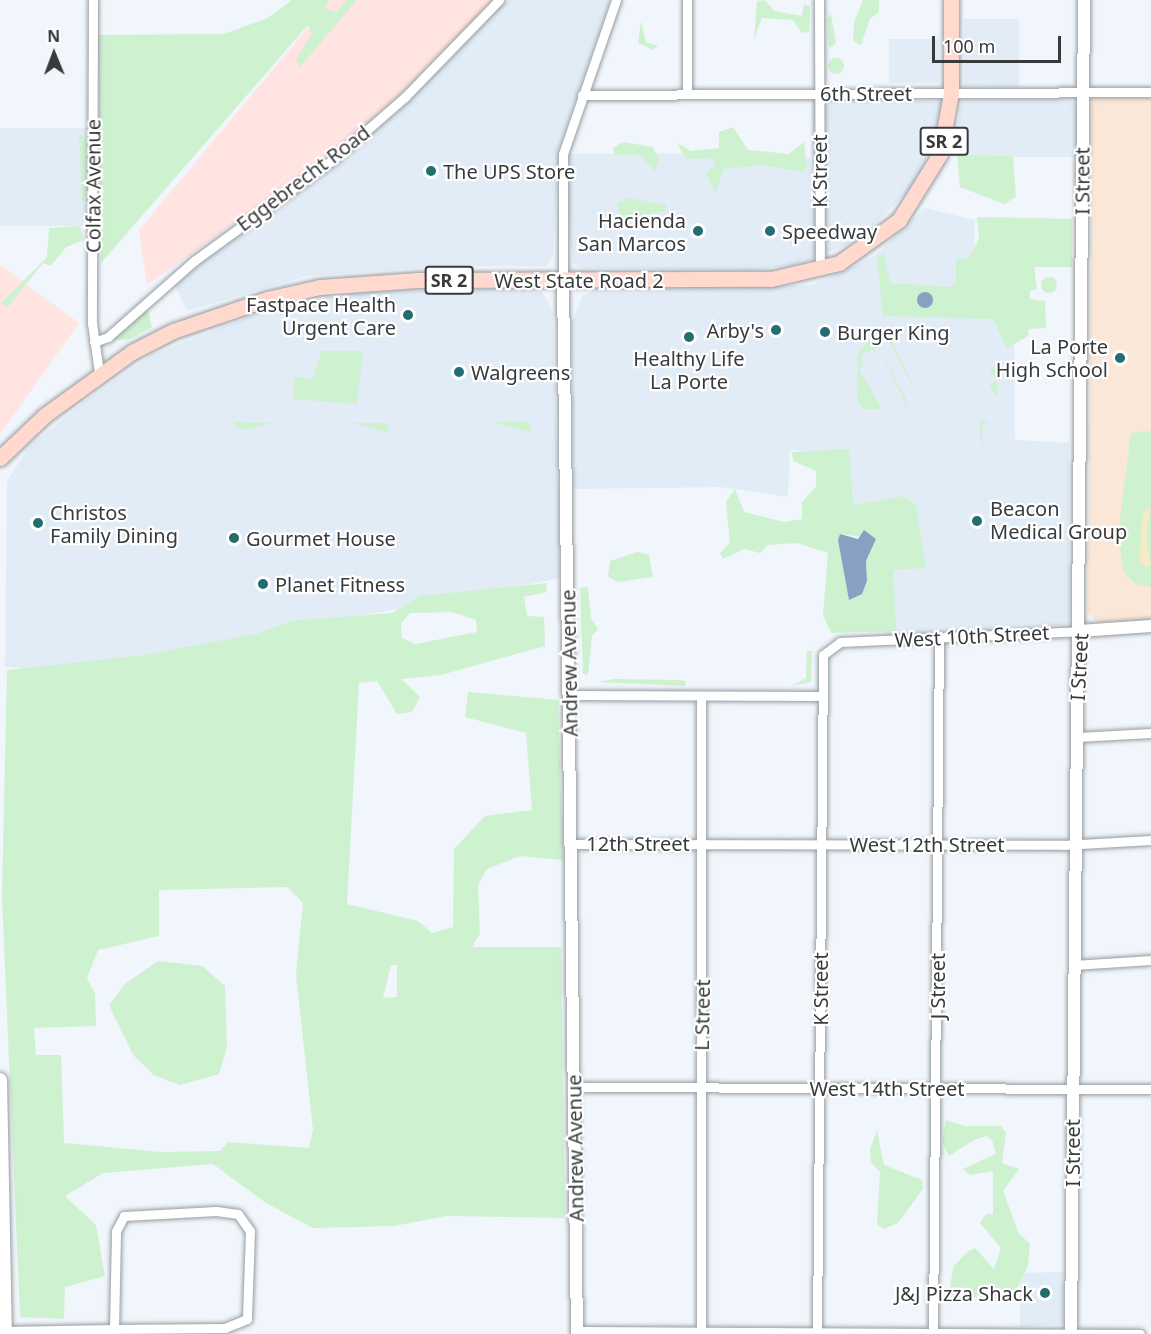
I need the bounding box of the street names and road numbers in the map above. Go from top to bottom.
street label: 6th Street [820,81,912,105]
street label: Colfax Avenue [81,119,105,253]
street label: Eggebrecht Road [232,120,374,236]
road number: SR 2 [918,126,970,156]
street label: K Street [807,134,831,208]
street label: I Street [1070,147,1094,215]
road number: SR 2 [424,265,474,295]
street label: West State Road 2 [494,268,664,292]
street label: Andrew Avenue [556,589,582,737]
street label: West 10th Street [894,620,1050,652]
street label: I Street [1065,633,1093,701]
street label: 12th Street [586,831,690,855]
street label: West 12th Street [850,832,1004,856]
street label: K Street [808,952,832,1026]
street label: J Street [925,953,949,1019]
street label: L Street [689,979,715,1051]
street label: Andrew Avenue [562,1074,588,1222]
street label: West 14th Street [810,1076,964,1100]
street label: I Street [1060,1119,1084,1187]

